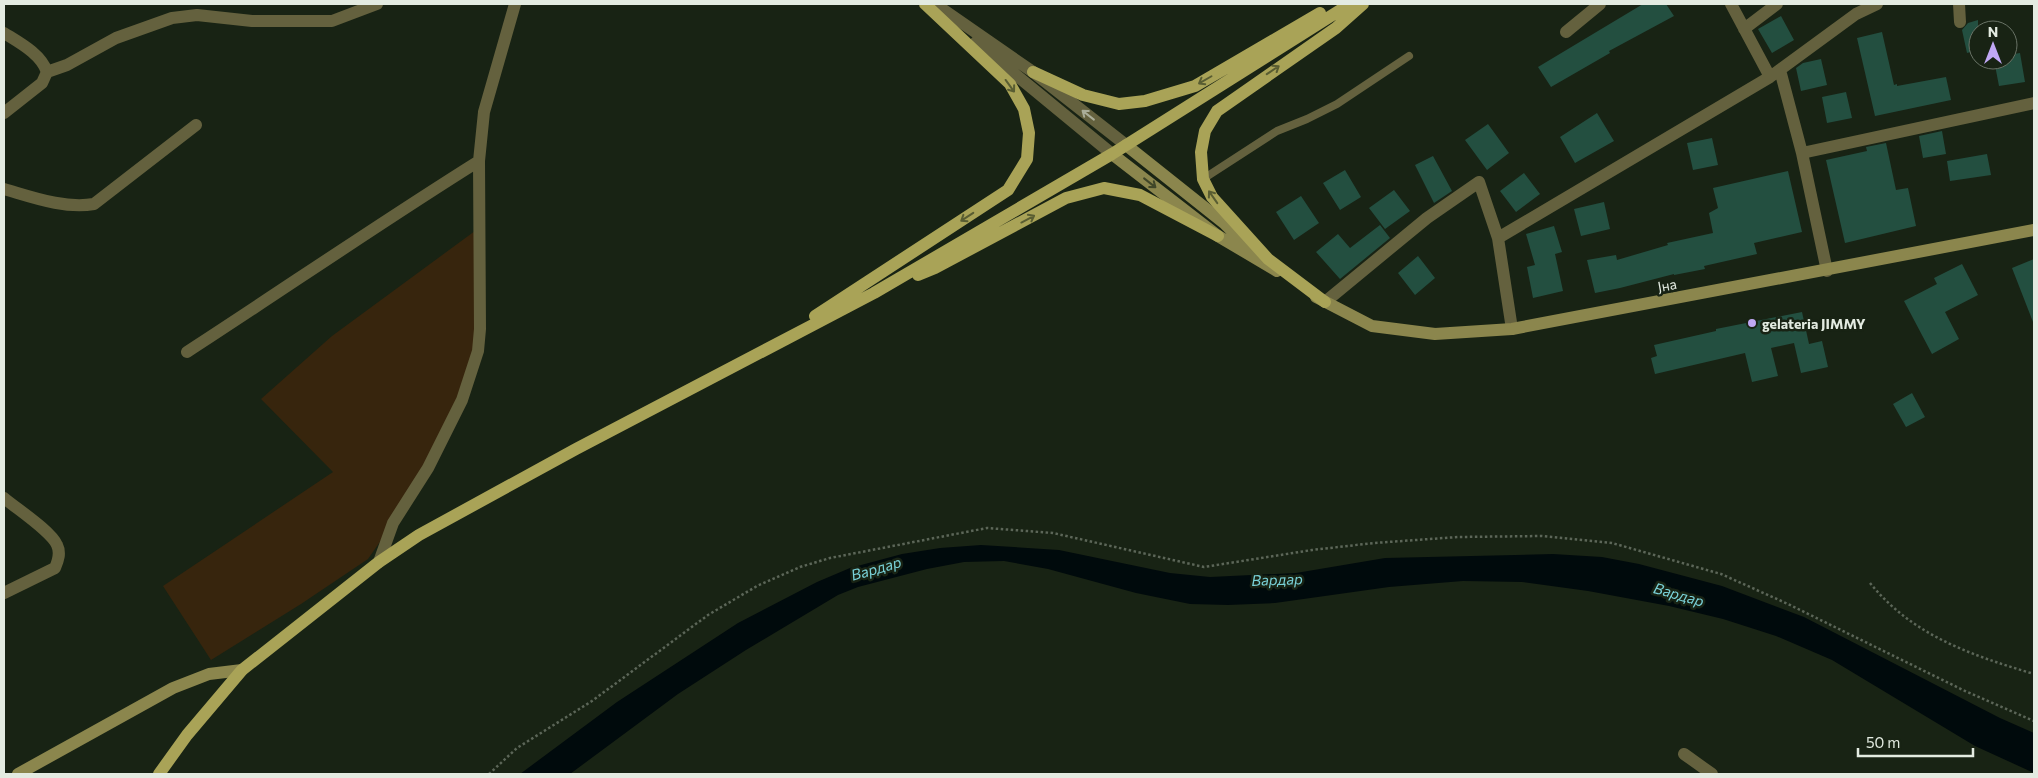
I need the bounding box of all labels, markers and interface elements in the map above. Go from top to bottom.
north arrow [1968,20,2018,70]
text: N [1988,23,1998,40]
one-way arrow [1266,65,1280,76]
one-way arrow [1197,75,1212,85]
one-way arrow [1005,79,1015,93]
one-way arrow [1082,109,1095,120]
one-way arrow [1143,178,1156,189]
one-way arrow [1208,190,1219,204]
one-way arrow [960,212,974,222]
one-way arrow [1020,213,1035,223]
street label: Јна [1656,275,1678,295]
place label: gelateria JIMMY [1762,315,1866,332]
marker: gelateria JIMMY [1746,317,1758,329]
water label: Вардар [849,552,903,584]
water label: Вардар [1251,569,1303,589]
water label: Вардар [1652,578,1706,610]
scale bar [1858,726,1973,758]
text: 50 m [1866,733,1900,751]

